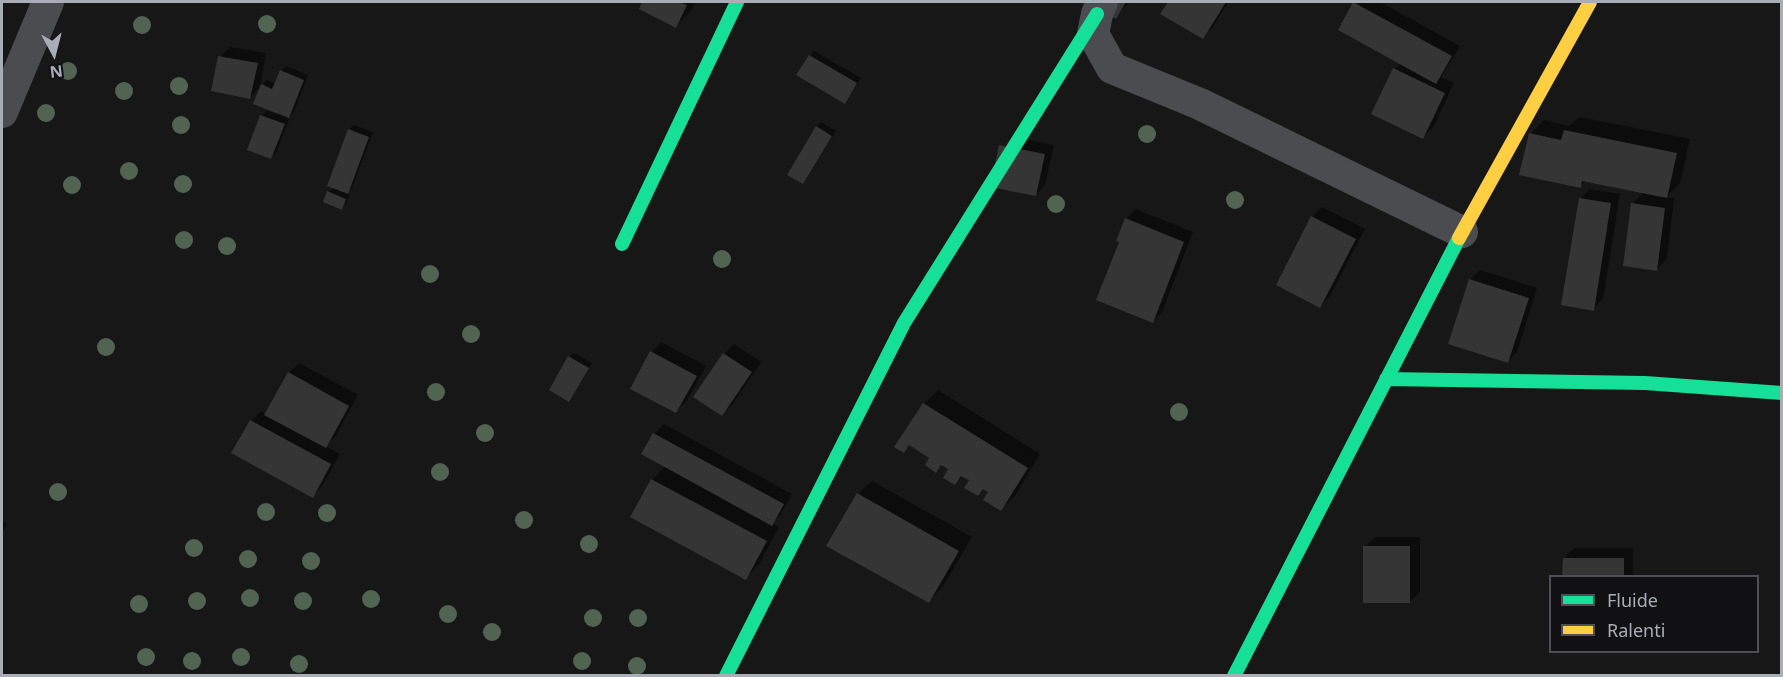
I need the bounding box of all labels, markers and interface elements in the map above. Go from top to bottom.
north arrow [24,24,84,84]
text: N [48,60,64,84]
legend [1549,575,1759,653]
text: Fluide [1607,588,1658,612]
text: Ralenti [1607,618,1665,642]

